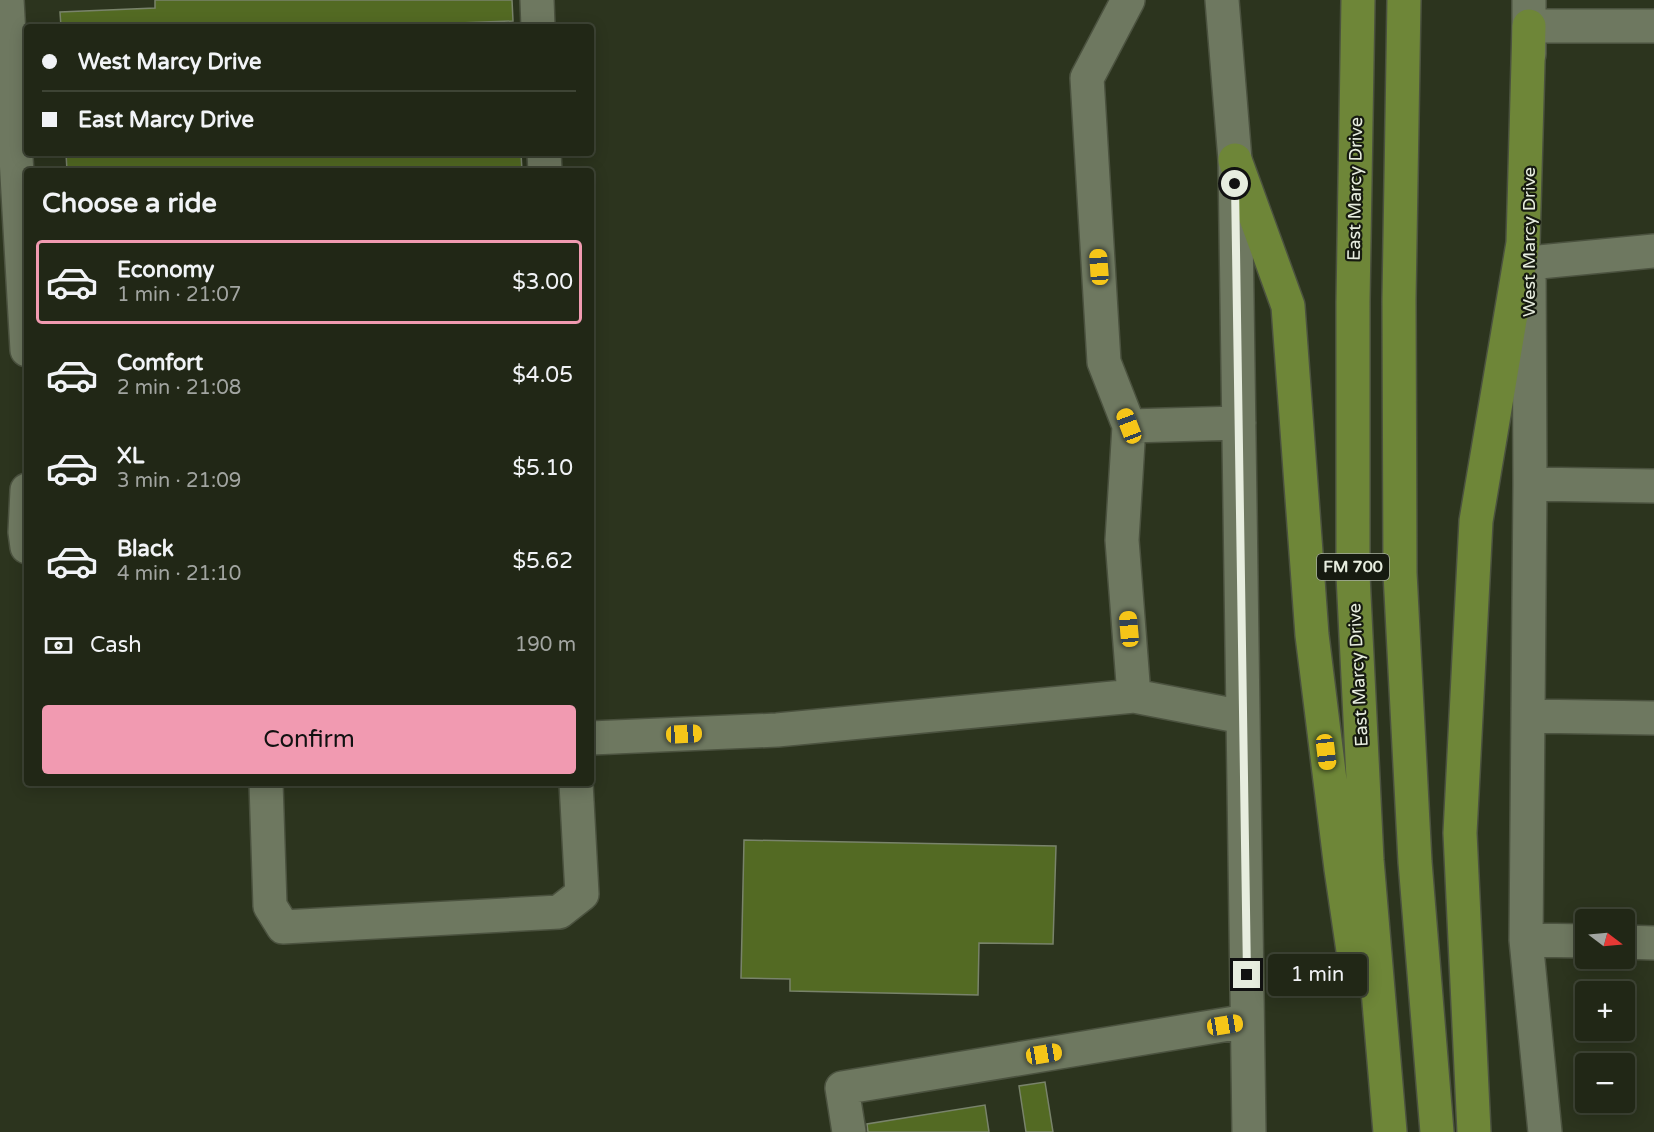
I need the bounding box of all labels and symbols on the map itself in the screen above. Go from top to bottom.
street label: East Marcy Drive [1343,117,1367,261]
street label: West Marcy Drive [1518,167,1540,317]
route start [1221,170,1248,197]
car [1089,248,1109,286]
car [1114,406,1144,446]
road number: FM 700 [1317,554,1389,580]
street label: East Marcy Drive [1343,603,1373,747]
car [1118,610,1140,648]
car [666,724,702,744]
car [1315,733,1337,771]
north arrow [1575,909,1635,969]
callout: 1 min [1268,954,1367,996]
route end [1233,961,1260,988]
car [1206,1013,1244,1037]
car [1025,1042,1063,1066]

